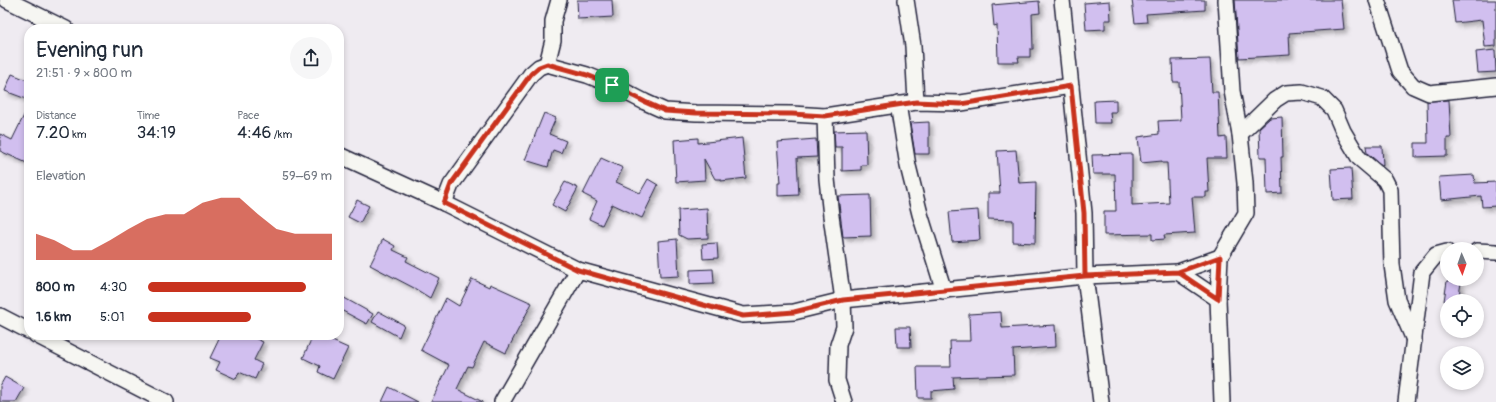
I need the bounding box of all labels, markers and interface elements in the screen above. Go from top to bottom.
text: Evening run [36,36,144,64]
button: share [290,37,332,79]
text: 21:51 · 9 × 800 m [36,65,132,81]
pin [595,68,629,102]
icon: arrive [601,74,623,96]
text: Distance [36,109,76,122]
text: Time [137,109,160,122]
text: Pace [237,109,259,122]
text: 7.20 [36,122,70,143]
text: 34:19 [137,122,176,143]
text: 4:46 [237,122,271,143]
text: km [70,128,87,141]
text: /km [271,128,292,141]
text: Elevation [36,168,86,184]
text: 59–69 m [282,168,332,184]
north arrow [1440,242,1484,286]
map controls [1440,242,1484,390]
text: 800 m [36,279,75,295]
text: 4:30 [100,279,127,295]
button: locate [1440,294,1484,338]
text: 1.6 km [36,309,71,325]
text: 5:01 [100,309,124,325]
button: layers [1440,346,1484,390]

